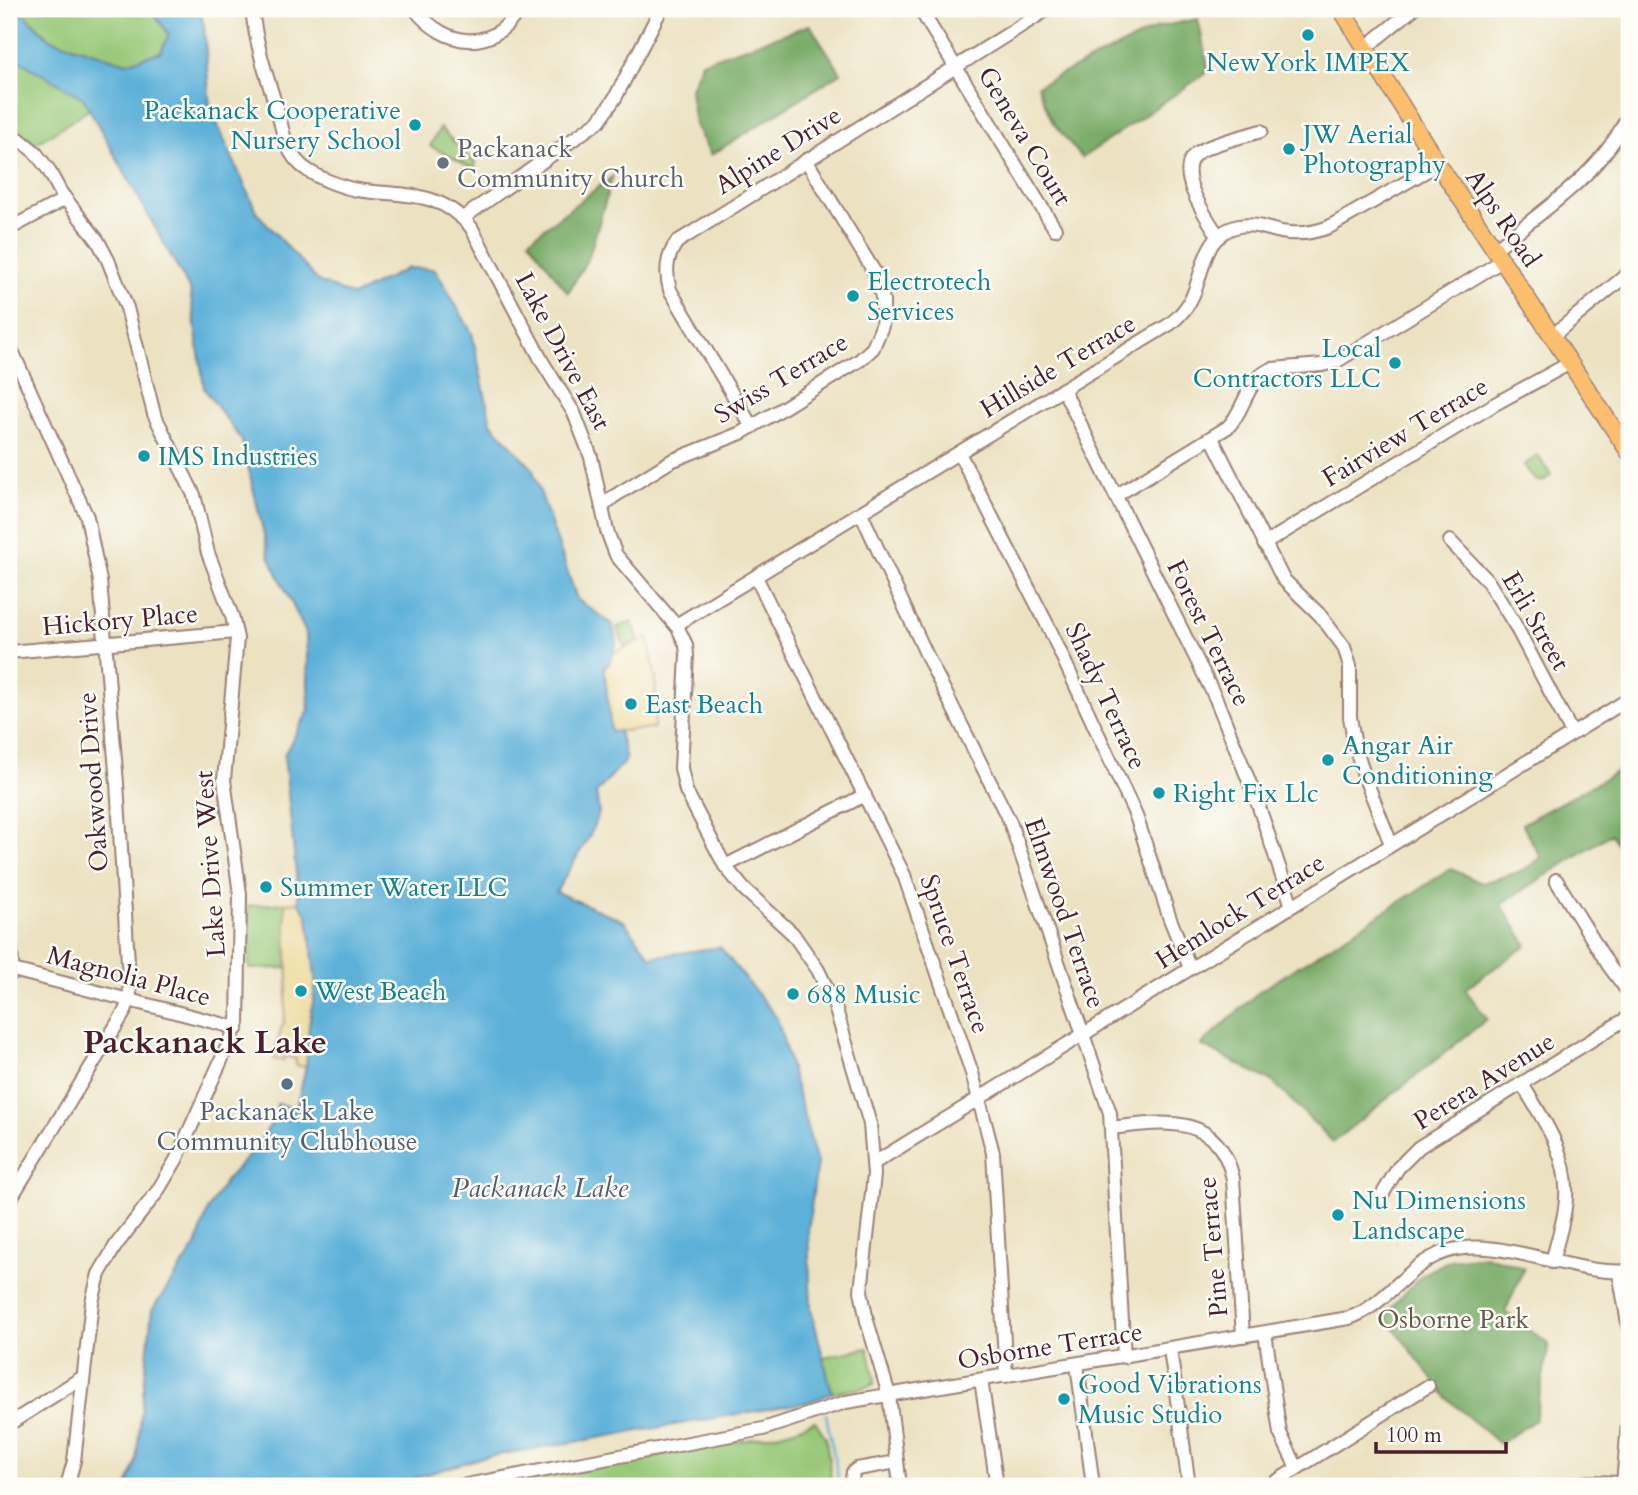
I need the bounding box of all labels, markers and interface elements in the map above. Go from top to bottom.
marker: NewYork IMPEX [1300,27,1316,43]
place label: NewYork IMPEX [1206,45,1410,80]
street label: Geneva Court [970,60,1080,212]
place label: Packanack Cooperative Nursery School [144,93,401,158]
street label: Alpine Drive [708,97,848,203]
marker: Packanack Cooperative Nursery School [407,117,423,133]
place label: JW Aerial Photography [1299,117,1446,182]
place label: Packanack Community Church [457,131,684,196]
marker: JW Aerial Photography [1281,141,1297,157]
marker: Packanack Community Church [435,155,451,171]
street label: Alps Road [1457,162,1549,274]
place label: Electrotech Services [867,264,991,329]
street label: Lake Drive East [507,266,619,436]
marker: Electrotech Services [845,288,861,304]
street label: Hillside Terrace [974,306,1142,426]
street label: Swiss Terrace [708,324,854,432]
place label: Local Contractors LLC [1193,331,1381,396]
marker: Local Contractors LLC [1387,355,1403,371]
street label: Fairview Terrace [1316,369,1494,495]
place label: IMS Industries [158,439,317,474]
marker: IMS Industries [136,448,152,464]
street label: Forest Terrace [1158,554,1260,712]
street label: Erli Street [1494,565,1578,677]
street label: Hickory Place [41,596,199,644]
street label: Shady Terrace [1057,617,1155,775]
place label: East Beach [645,687,763,722]
street label: Oakwood Drive [69,691,117,873]
marker: East Beach [623,696,639,712]
place label: Angar Air Conditioning [1342,728,1493,793]
marker: Angar Air Conditioning [1320,752,1336,768]
street label: Lake Drive West [186,770,234,958]
place label: Right Fix Llc [1173,776,1319,811]
marker: Right Fix Llc [1151,785,1167,801]
street label: Elmwood Terrace [1016,813,1114,1013]
street label: Hemlock Terrace [1149,845,1331,977]
place label: Summer Water LLC [280,870,507,905]
street label: Spruce Terrace [911,870,999,1038]
marker: Summer Water LLC [258,879,274,895]
street label: Magnolia Place [43,937,215,1015]
place label: West Beach [314,974,446,1009]
place label: 688 Music [807,977,921,1012]
marker: West Beach [293,983,309,999]
marker: 688 Music [785,986,801,1002]
district label: Packanack Lake [83,1020,327,1065]
street label: Perera Avenue [1407,1024,1561,1138]
marker: Packanack Lake Community Clubhouse [279,1076,295,1092]
place label: Packanack Lake Community Clubhouse [156,1094,418,1159]
water label: Packanack Lake [452,1169,629,1207]
street label: Pine Terrace [1189,1175,1237,1319]
place label: Nu Dimensions Landscape [1352,1183,1526,1248]
marker: Nu Dimensions Landscape [1330,1207,1346,1223]
park label: Osborne Park [1377,1302,1529,1337]
street label: Osborne Terrace [955,1314,1145,1378]
place label: Good Vibrations Music Studio [1078,1367,1262,1432]
marker: Good Vibrations Music Studio [1056,1391,1072,1407]
scale bar [1376,1411,1505,1455]
text: 100 m [1386,1421,1442,1450]

